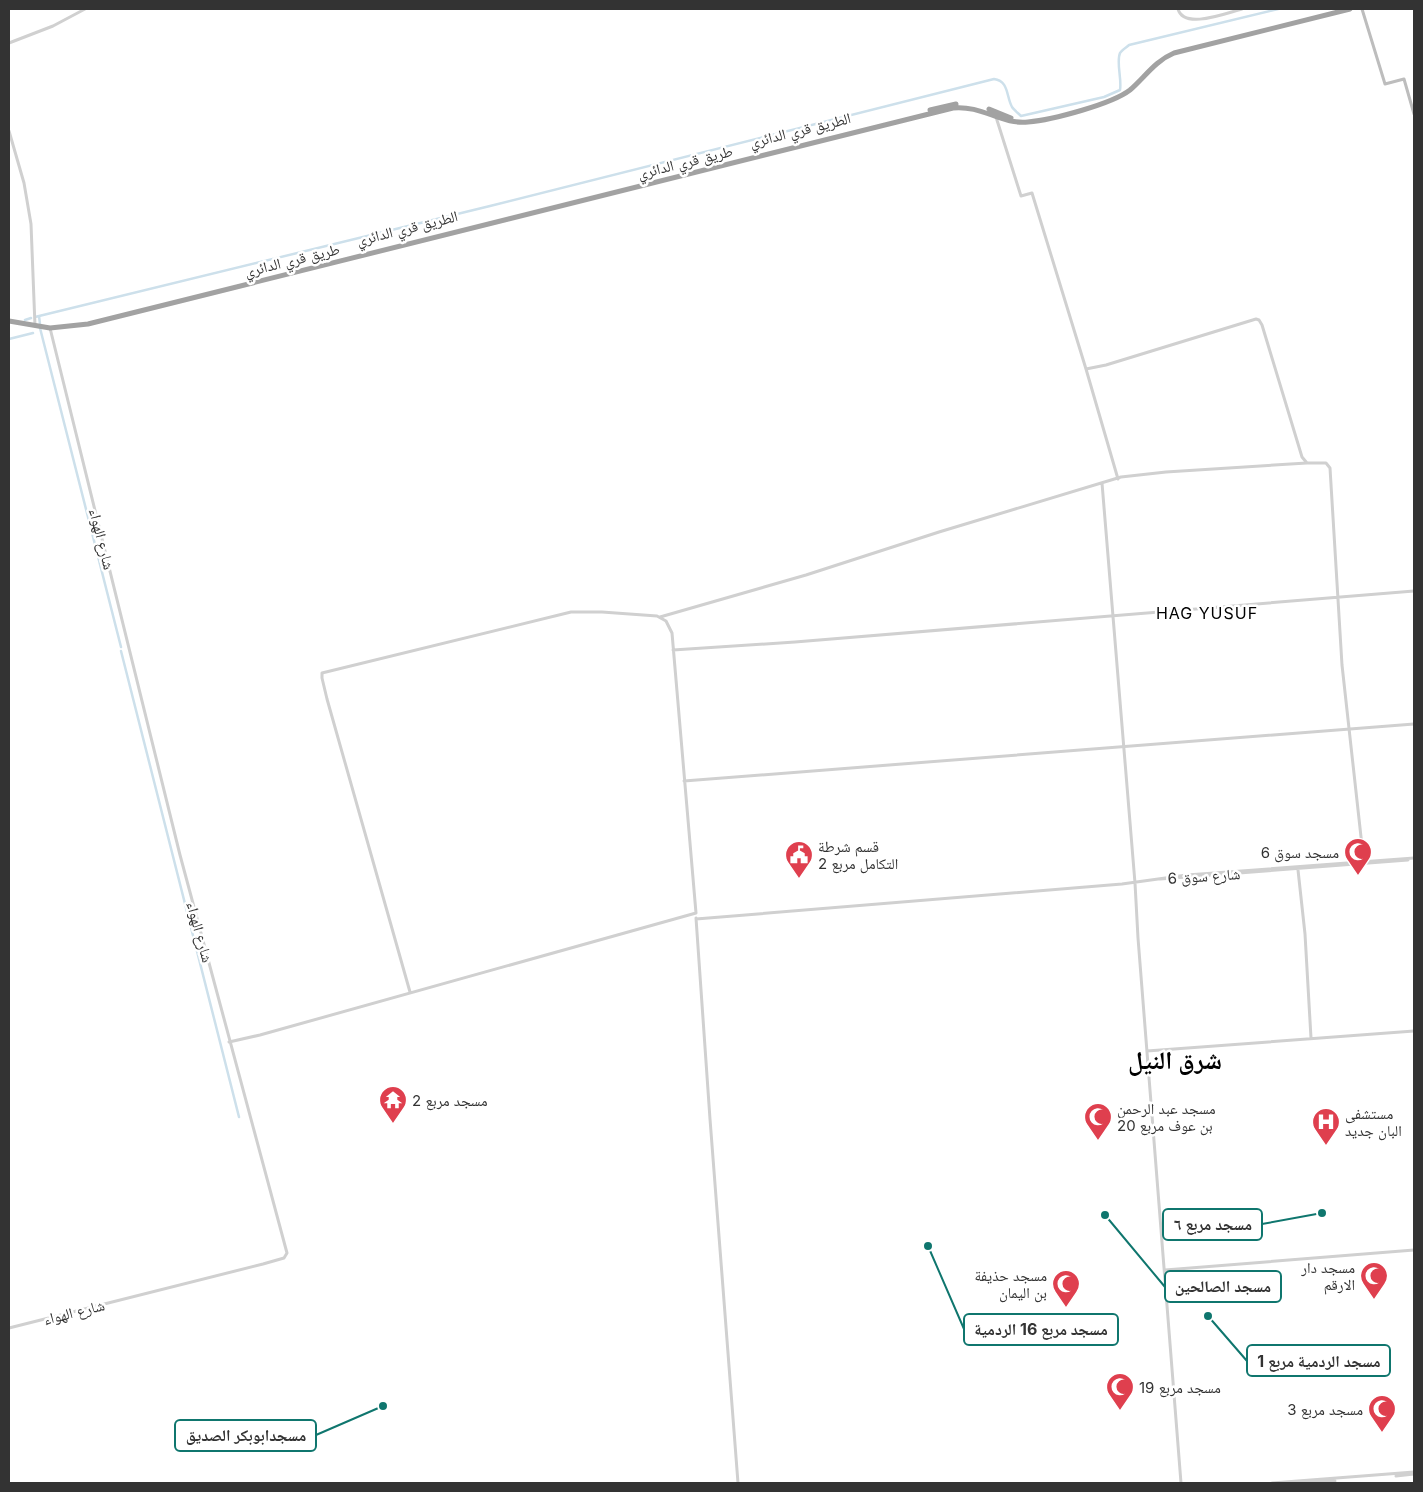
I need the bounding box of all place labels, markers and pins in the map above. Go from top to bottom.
place label: قسم شرطة التكامل مربع 2 [818,837,898,874]
mosque icon: مسجد سوق 6 [1343,837,1373,876]
public building icon: قسم شرطة التكامل مربع 2 [784,840,814,879]
place label: مسجد سوق 6 [1261,843,1339,863]
temple icon: مسجد مربع 2 [378,1085,408,1124]
place label: مسجد مربع 2 [412,1091,488,1111]
place label: مسجد عبد الرحمن بن عوف مربع 20 [1117,1099,1216,1136]
mosque icon: مسجد عبد الرحمن بن عوف مربع 20 [1083,1102,1113,1141]
place label: مستشفى البان جديد [1345,1104,1402,1141]
hospital icon: مستشفى البان جديد [1311,1107,1341,1146]
callout: مسجد مربع ٦ [1163,1209,1262,1240]
place label: مسجد دار الارقم [1300,1258,1355,1295]
mosque icon: مسجد دار الارقم [1359,1261,1389,1300]
place label: مسجد حذيفة بن اليمان [975,1266,1047,1303]
mosque icon: مسجد حذيفة بن اليمان [1051,1269,1081,1308]
callout: مسجد الصالحين [1165,1271,1281,1302]
callout: مسجد مربع 16 الردمية [964,1314,1118,1345]
callout: مسجد الردمية مربع 1 [1247,1345,1390,1376]
mosque icon: مسجد مربع 19 [1105,1372,1135,1411]
place label: مسجد مربع 19 [1139,1378,1221,1398]
mosque icon: مسجد مربع 3 [1367,1394,1397,1433]
place label: مسجد مربع 3 [1287,1400,1363,1420]
callout: مسجدابوبكر الصديق [175,1420,316,1451]

